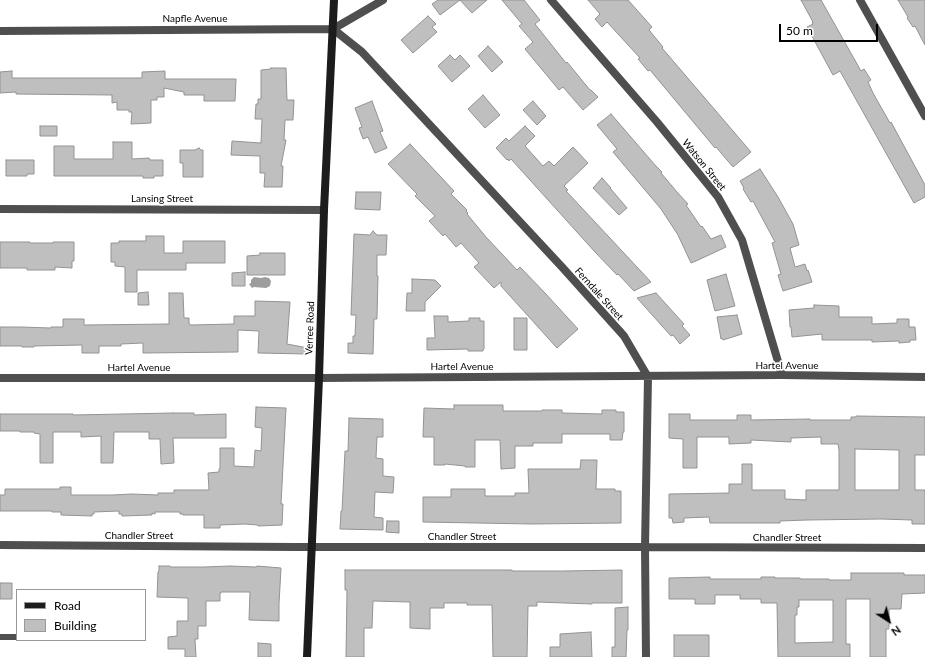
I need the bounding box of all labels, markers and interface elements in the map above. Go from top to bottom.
street label: Napfle Avenue [163,13,227,25]
scale bar [781,16,880,42]
text: 50 m [786,23,813,38]
street label: Watson Street [680,137,728,193]
street label: Lansing Street [131,193,193,205]
street label: Ferndale Street [572,265,626,323]
street label: Verree Road [303,301,317,355]
street label: Hartel Avenue [756,360,818,372]
street label: Hartel Avenue [431,361,493,373]
street label: Hartel Avenue [108,362,170,374]
street label: Chandler Street [105,530,173,542]
street label: Chandler Street [428,531,496,543]
street label: Chandler Street [753,532,821,544]
legend [16,589,146,641]
text: Road [54,598,81,613]
north arrow [869,601,909,641]
text: Building [54,618,97,633]
text: N [889,623,904,639]

